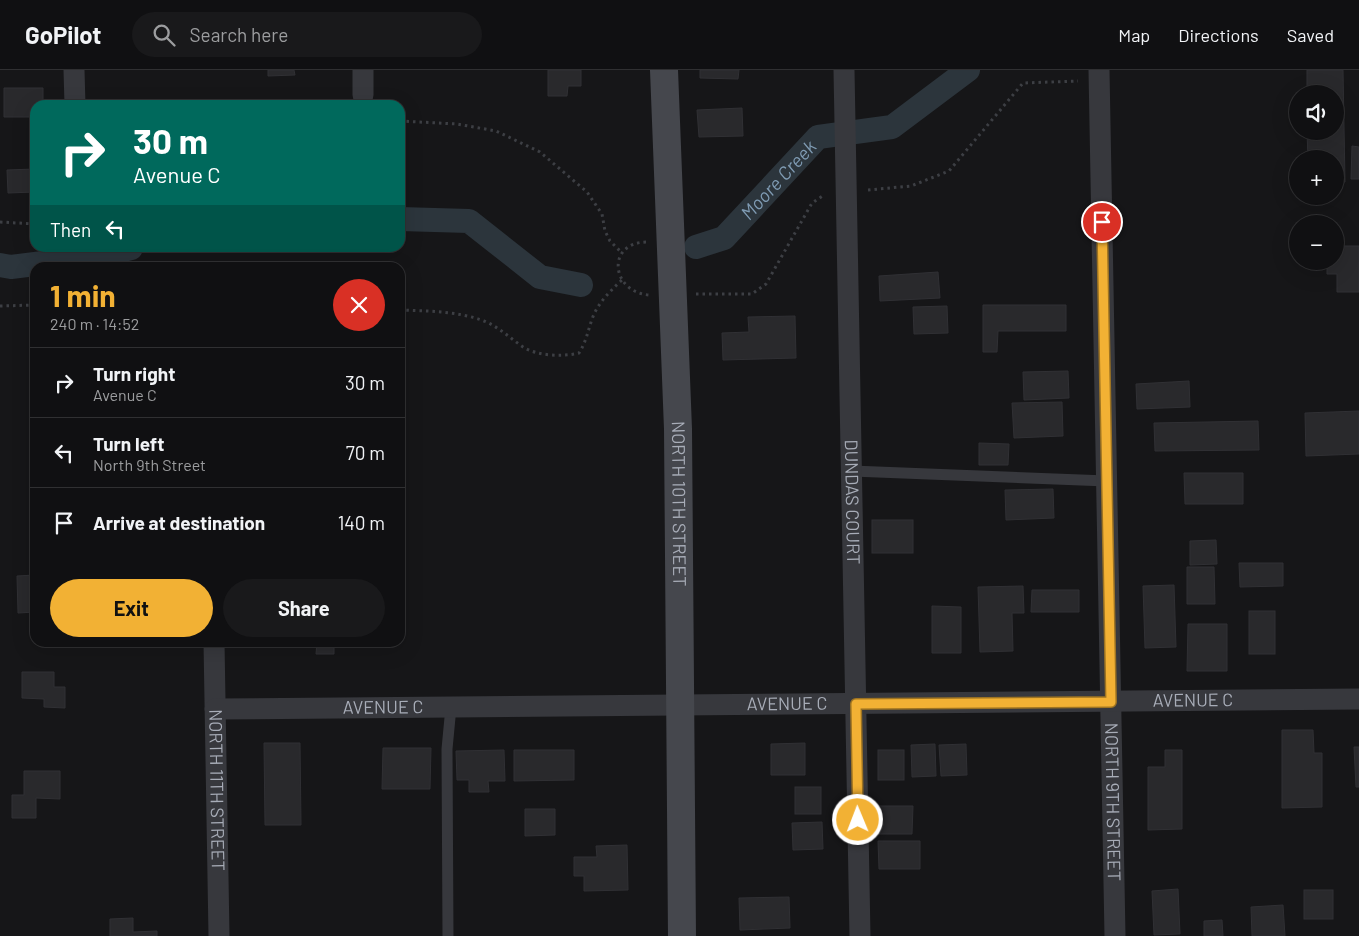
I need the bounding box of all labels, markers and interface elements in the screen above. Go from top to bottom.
search box [132,12,482,57]
text: GoPilot [25,20,102,49]
icon: search [150,21,178,49]
text: Search here [190,23,288,46]
text: Map [1118,24,1150,46]
text: Directions [1178,24,1259,46]
text: Saved [1287,24,1334,46]
map controls [1289,85,1344,270]
button: sound [1289,85,1344,140]
text: 30 m [133,119,208,161]
icon: right [50,120,115,185]
water label: Moore Creek [735,134,821,224]
button: + [1289,150,1344,205]
text: Avenue C [133,161,221,187]
pin [1081,201,1123,243]
icon: arrive [1088,208,1116,236]
icon: left [101,215,129,243]
button: − [1289,215,1344,270]
text: Then [50,218,91,241]
text: 1 min [50,277,116,313]
button: close [333,279,385,331]
text: 240 m · 14:52 [50,314,139,333]
text: Turn right [93,362,175,385]
icon: right [50,369,78,397]
text: 30 m [345,371,385,394]
text: Avenue C [93,385,157,404]
street label: NORTH 10TH STREET [668,420,691,587]
text: Turn left [93,432,164,455]
icon: left [50,439,78,467]
street label: DUNDAS COURT [841,439,865,565]
text: 70 m [346,441,385,464]
text: North 9th Street [93,455,206,474]
icon: arrive [50,509,78,537]
text: Arrive at destination [93,511,265,534]
text: 140 m [338,511,385,534]
button: Exit [50,579,213,637]
button: Share [223,579,385,637]
street label: AVENUE C [1153,688,1233,711]
street label: AVENUE C [747,692,827,714]
street label: AVENUE C [343,695,423,718]
street label: NORTH 11TH STREET [205,709,230,871]
street label: NORTH 9TH STREET [1101,722,1126,881]
position arrow [831,793,883,845]

